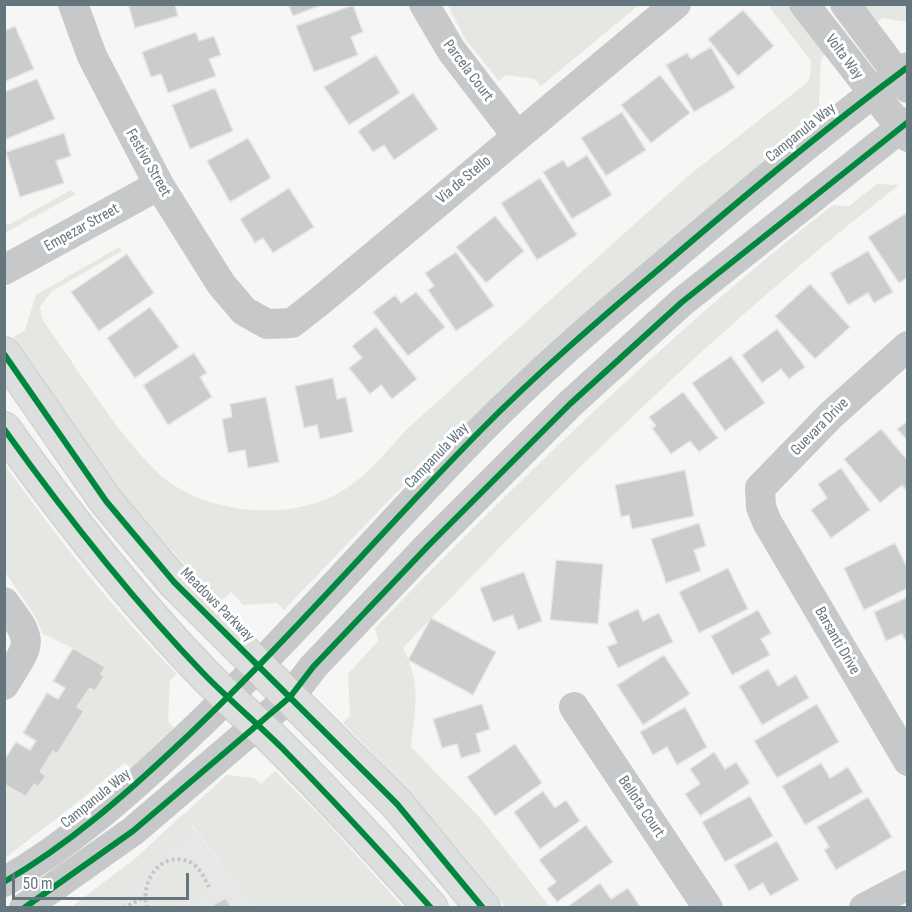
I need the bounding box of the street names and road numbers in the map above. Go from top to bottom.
street label: Volta Way [821,30,867,84]
street label: Parcela Court [439,36,497,106]
street label: Campanula Way [762,99,840,167]
street label: Festivo Street [121,126,175,200]
street label: Via de Stello [433,152,495,208]
street label: Empezar Street [41,200,123,256]
street label: Guevara Drive [787,394,853,460]
street label: Campanula Way [401,419,473,493]
street label: Meadows Parkway [176,564,258,646]
street label: Barsanti Drive [810,604,864,678]
street label: Campanula Way [57,765,135,833]
street label: Bellota Court [613,773,669,841]

